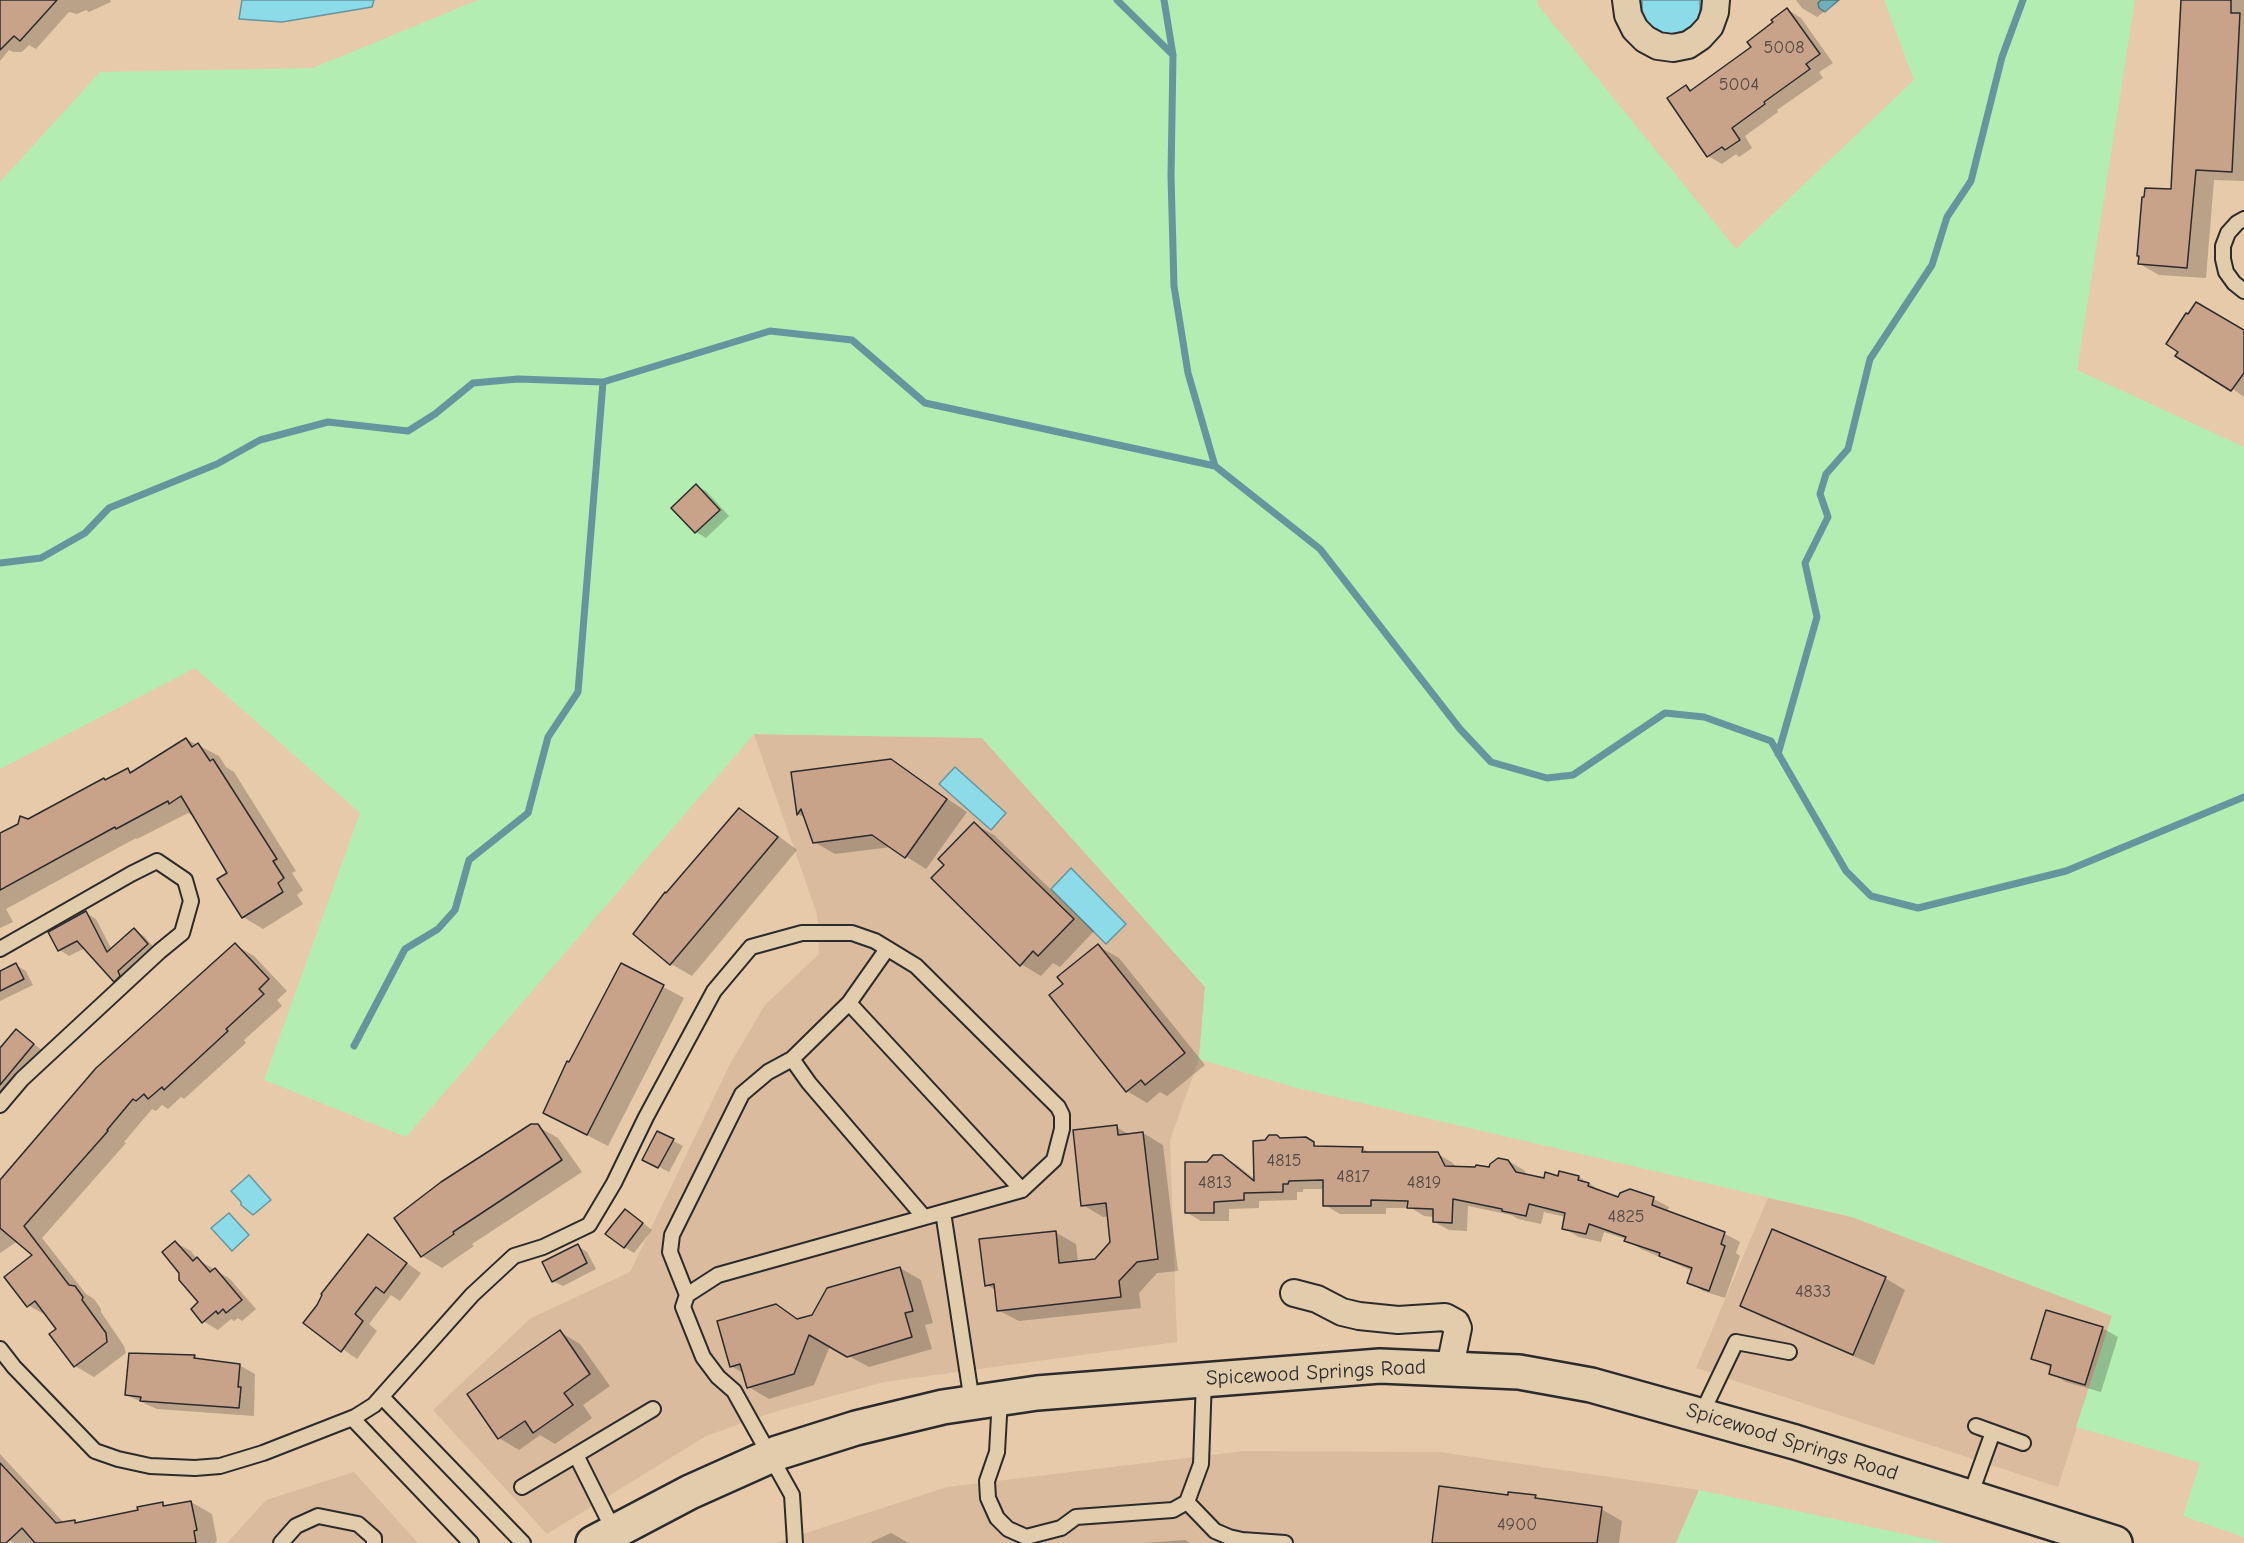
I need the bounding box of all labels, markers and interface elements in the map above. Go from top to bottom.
house number: 5008 [1764,37,1804,59]
house number: 5004 [1719,74,1759,96]
house number: 4815 [1267,1150,1301,1172]
house number: 4817 [1336,1166,1370,1188]
house number: 4813 [1198,1172,1232,1194]
house number: 4819 [1407,1172,1441,1194]
house number: 4825 [1607,1206,1645,1228]
house number: 4833 [1795,1281,1831,1303]
street label: Spicewood Springs Road [1205,1355,1427,1391]
street label: Spicewood Springs Road [1683,1398,1901,1486]
house number: 4900 [1497,1514,1537,1536]

